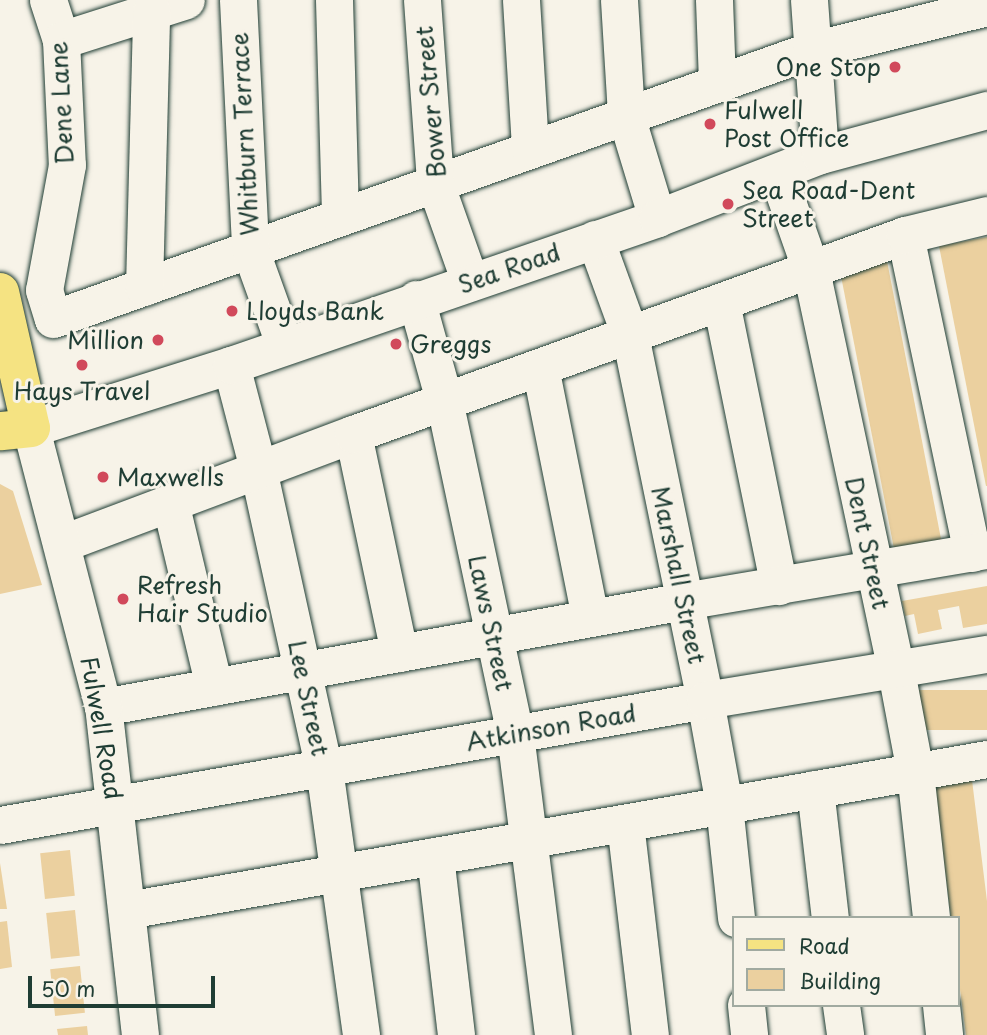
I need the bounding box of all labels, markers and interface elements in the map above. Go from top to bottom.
street label: Bower Street [409,25,451,179]
street label: Whitburn Terrace [224,32,264,236]
street label: Dene Lane [43,40,79,166]
place label: One Stop [774,53,881,81]
marker: One Stop [887,59,903,75]
place label: Fulwell Post Office [724,96,850,152]
marker: Fulwell Post Office [702,116,718,132]
place label: Sea Road-Dent Street [742,176,917,232]
marker: Sea Road-Dent Street [720,196,736,212]
street label: Sea Road [453,237,565,299]
place label: Lloyds Bank [246,297,385,325]
marker: Lloyds Bank [224,303,240,319]
place label: Million [67,326,144,354]
place label: Greggs [410,330,491,358]
marker: Million [150,332,166,348]
marker: Greggs [388,336,404,352]
marker: Hays Travel [74,357,90,373]
place label: Hays Travel [14,377,150,405]
place label: Maxwells [117,463,224,491]
marker: Maxwells [95,469,111,485]
street label: Dent Street [840,474,896,612]
street label: Marshall Street [646,483,712,667]
street label: Laws Street [463,553,519,693]
place label: Refresh Hair Studio [137,571,268,627]
marker: Refresh Hair Studio [115,591,131,607]
street label: Lee Street [283,637,335,759]
street label: Fulwell Road [75,654,129,802]
street label: Atkinson Road [465,698,637,756]
legend [732,916,959,1007]
text: Road [799,929,850,961]
scale bar [32,962,219,1006]
text: Building [799,964,881,996]
text: 50 m [41,972,95,1004]

